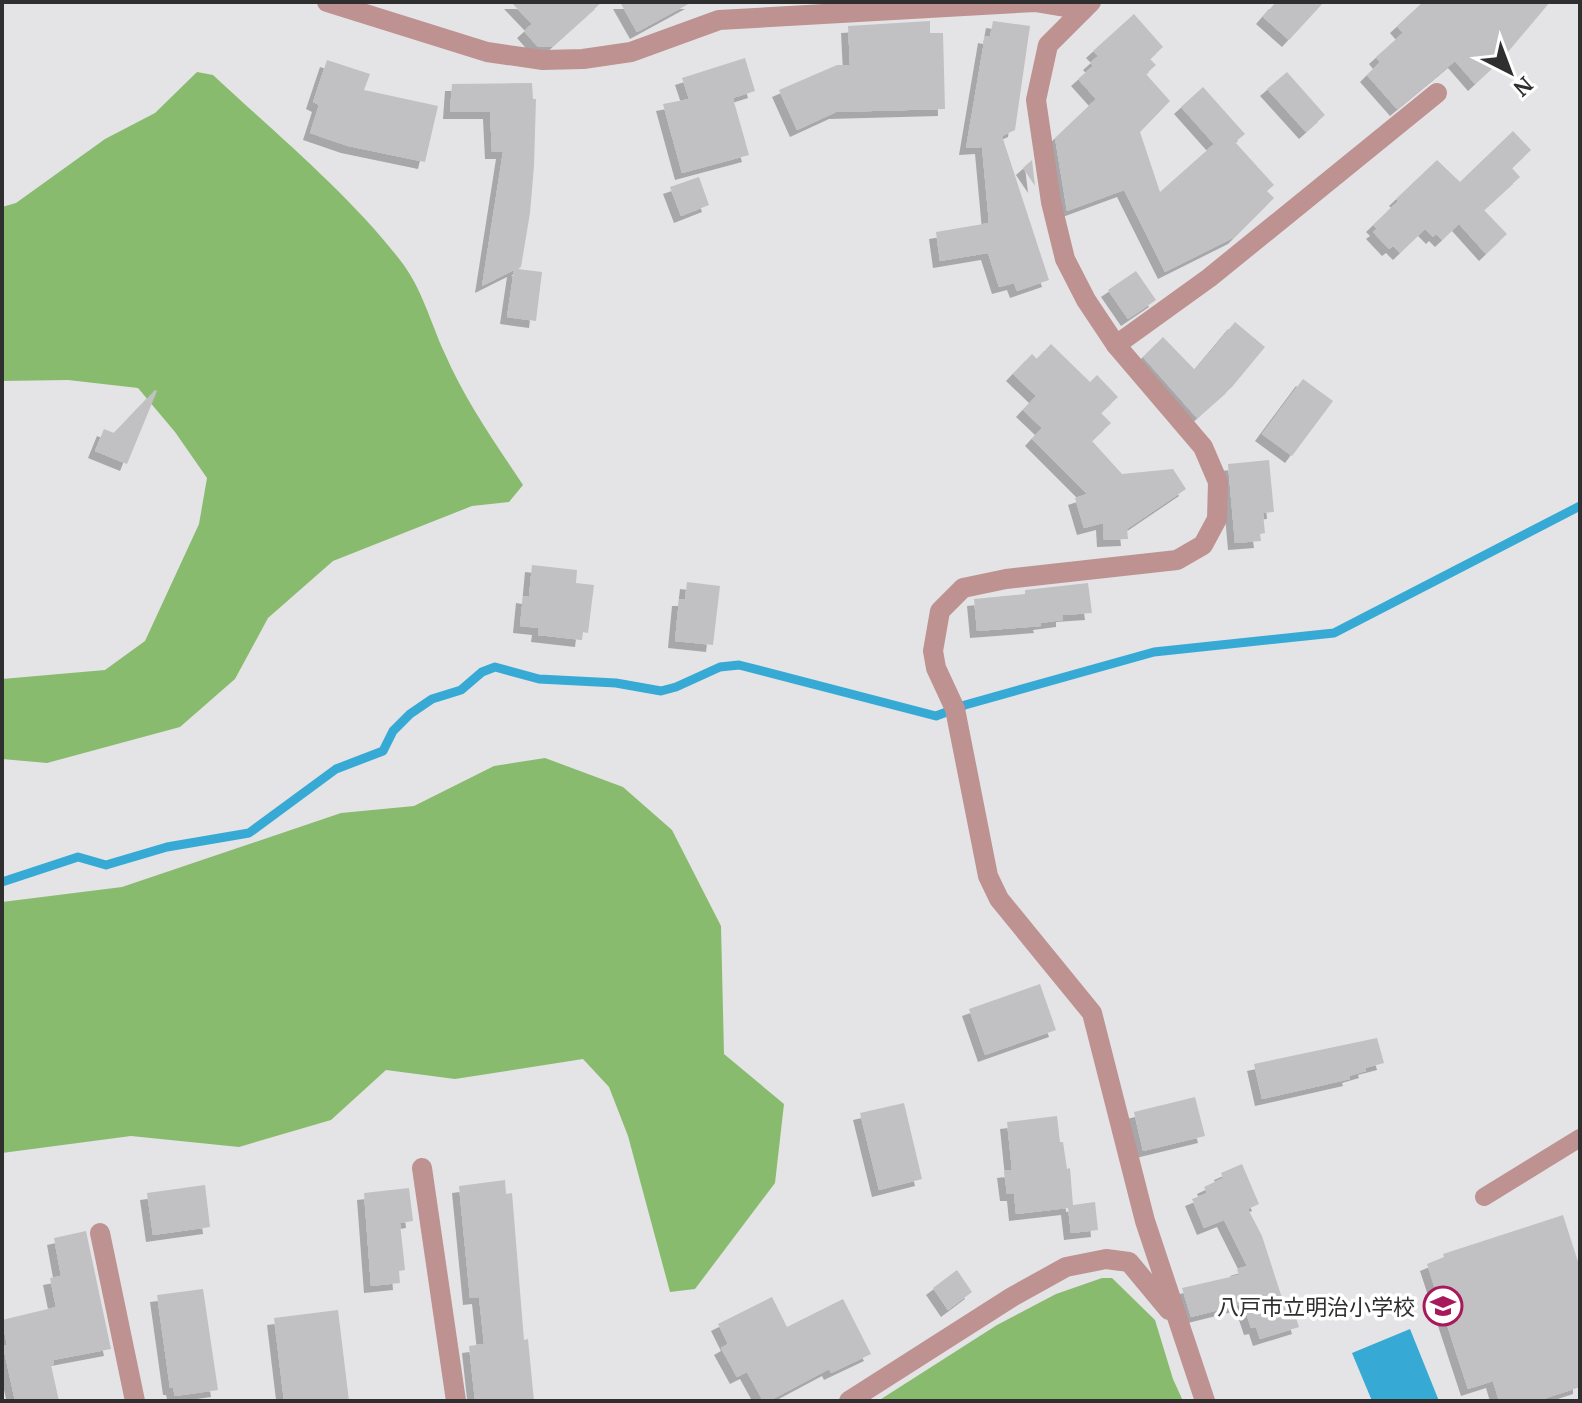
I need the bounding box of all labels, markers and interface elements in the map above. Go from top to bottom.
north arrow [1470,32,1550,112]
text: N [1508,71,1540,104]
school or university icon: 八戸市立明治小学校 [1422,1285,1464,1327]
place label: 八戸市立明治小学校 [1217,1292,1415,1321]

